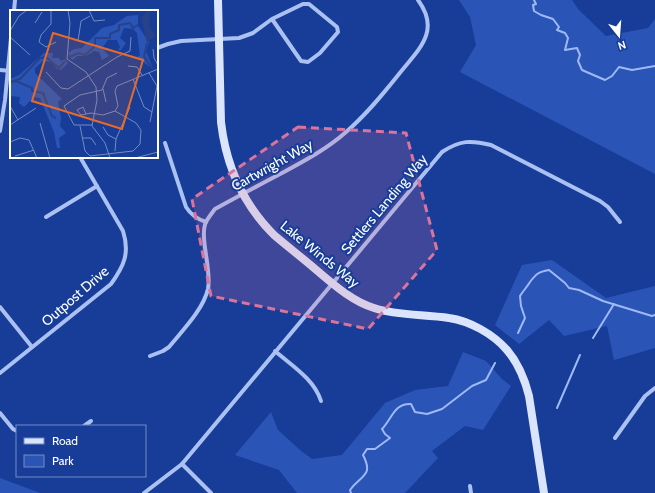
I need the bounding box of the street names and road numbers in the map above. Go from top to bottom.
street label: Cartwright Way [228,135,316,195]
street label: Settlers Landing Way [337,150,431,258]
street label: Lake Winds Way [277,217,363,291]
street label: Outpost Drive [38,262,112,330]

